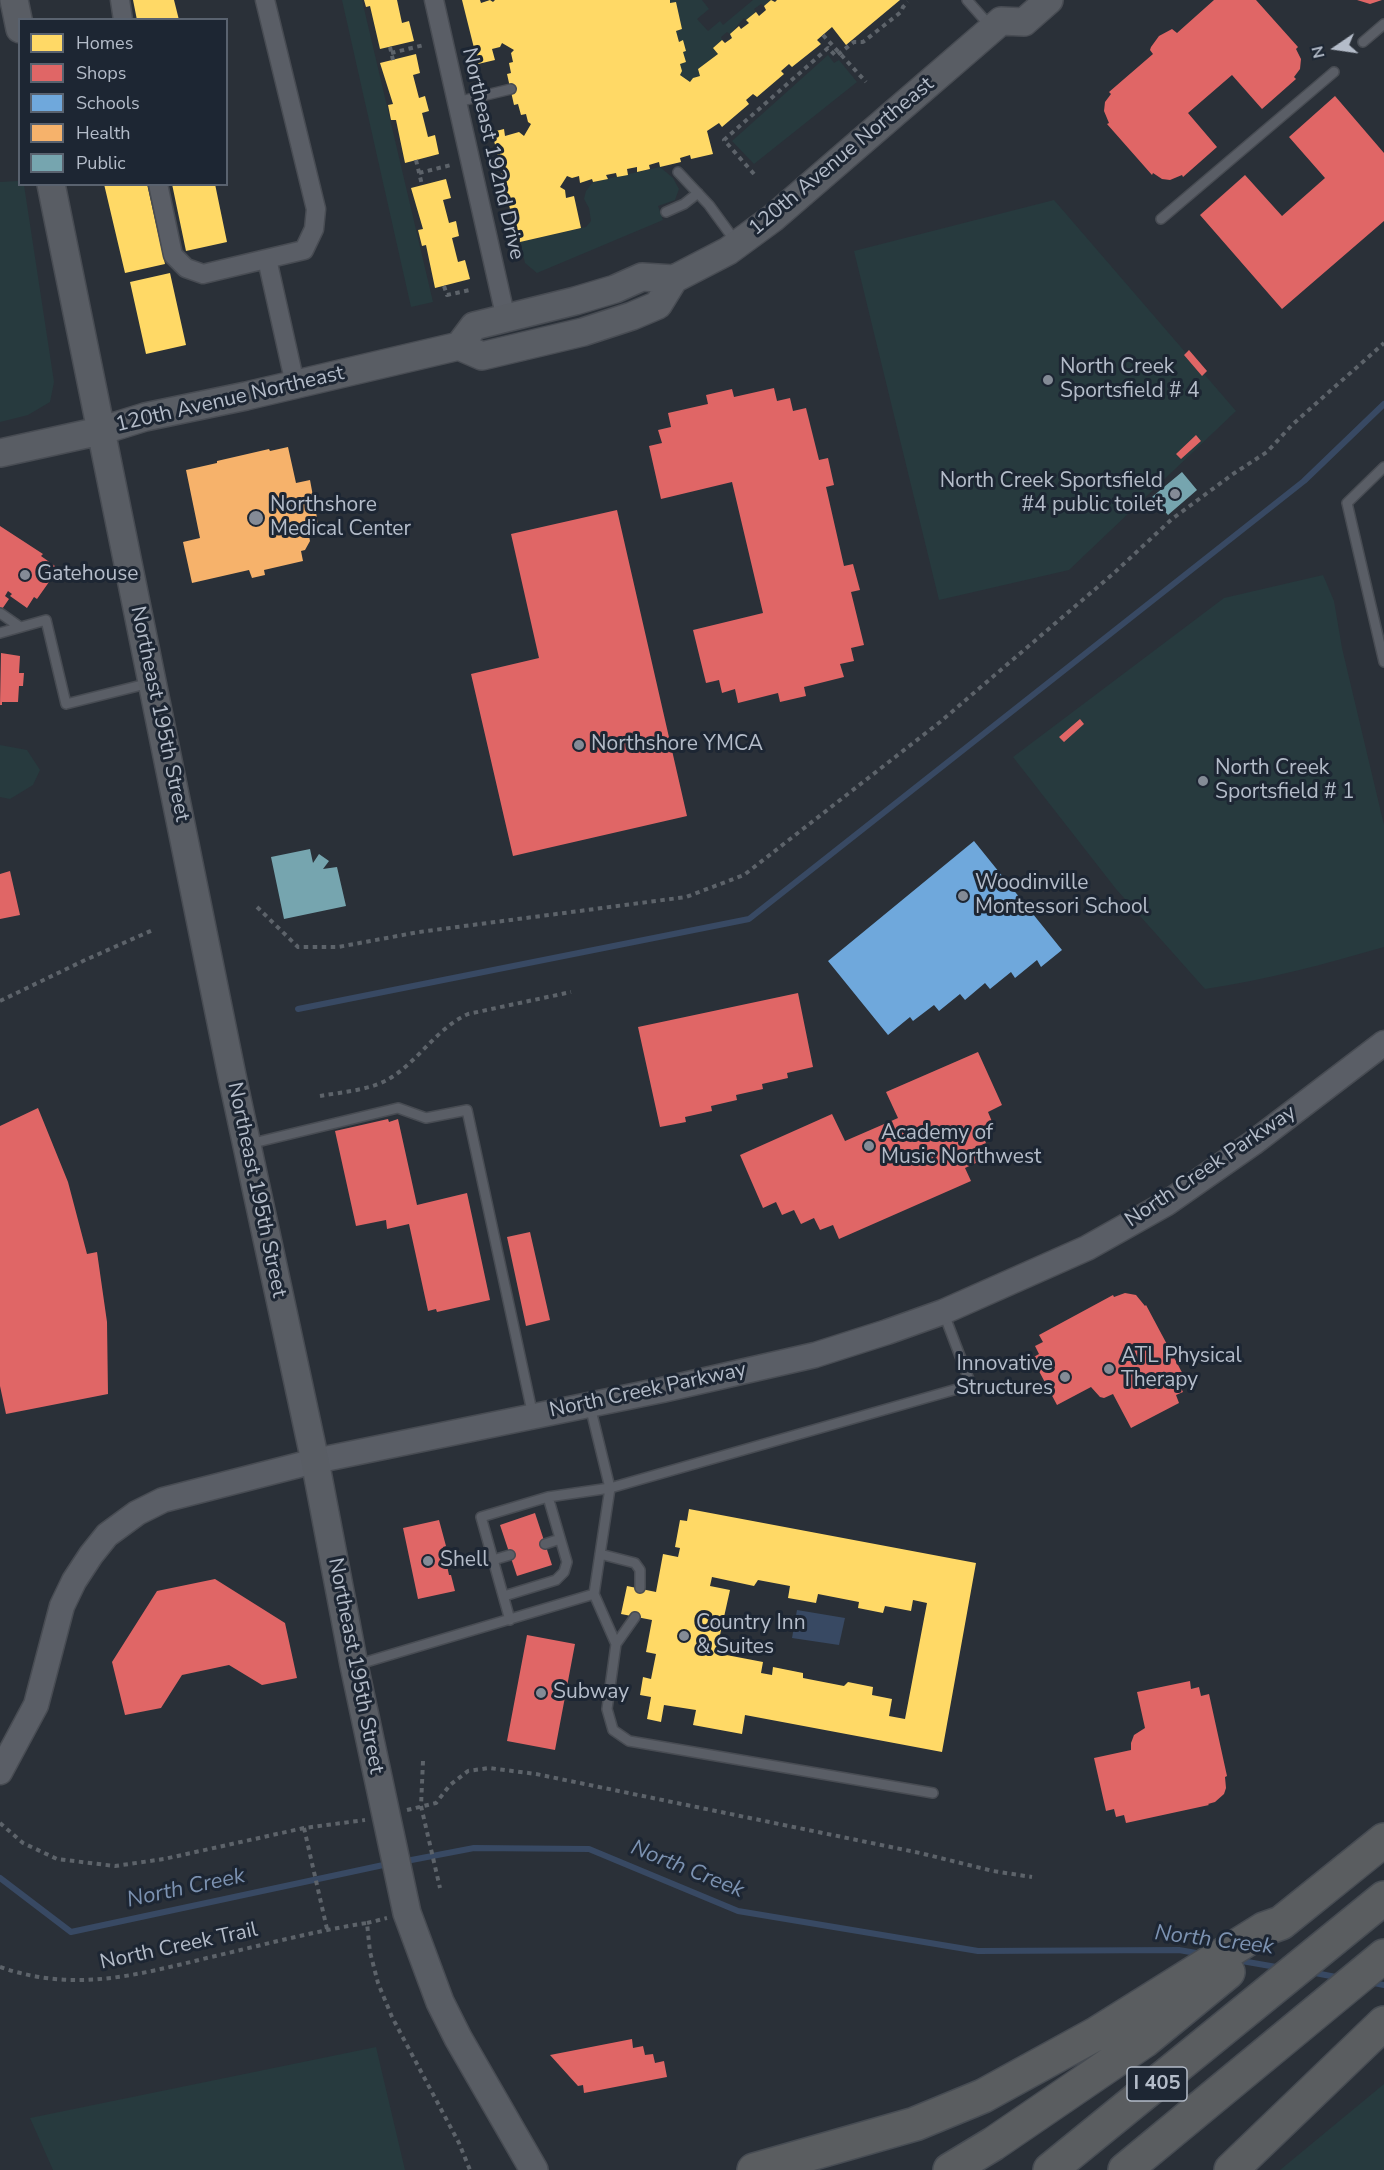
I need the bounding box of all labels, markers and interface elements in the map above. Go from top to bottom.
legend [18,18,228,186]
north arrow [1306,18,1366,78]
text: Homes [76,31,133,55]
text: N [1306,44,1331,60]
street label: Northeast 192nd Drive [455,46,529,262]
text: Shops [76,61,126,85]
street label: 120th Avenue Northeast [744,72,940,242]
text: Schools [76,91,140,115]
text: Health [76,121,131,145]
text: Public [76,151,126,175]
place label: North Creek Sportsfield # 4 [1060,355,1200,405]
street label: 120th Avenue Northeast [113,361,347,439]
marker: North Creek Sportsfield # 4 [1041,373,1055,387]
place label: North Creek Sportsfield #4 public toilet [940,469,1163,519]
marker: North Creek Sportsfield #4 public toilet [1168,487,1182,501]
place label: Northshore Medical Center [270,493,411,543]
marker: Northshore Medical Center [247,509,265,527]
place label: Gatehouse [37,562,138,588]
marker: Gatehouse [18,568,32,582]
street label: Northeast 195th Street [124,604,194,824]
place label: Northshore YMCA [591,732,763,758]
marker: Northshore YMCA [572,738,586,752]
place label: North Creek Sportsfield # 1 [1215,756,1355,806]
marker: North Creek Sportsfield # 1 [1196,774,1210,788]
place label: Woodinville Montessori School [975,871,1149,921]
marker: Woodinville Montessori School [956,889,970,903]
street label: Northeast 195th Street [221,1080,291,1300]
street label: North Creek Parkway [1121,1100,1301,1234]
place label: Academy of Music Northwest [881,1121,1041,1171]
marker: Academy of Music Northwest [862,1139,876,1153]
place label: ATL Physical Therapy [1121,1344,1242,1394]
place label: Innovative Structures [956,1352,1053,1402]
street label: North Creek Parkway [547,1358,749,1424]
marker: ATL Physical Therapy [1102,1362,1116,1376]
marker: Innovative Structures [1058,1370,1072,1384]
place label: Shell [440,1548,488,1574]
marker: Shell [421,1554,435,1568]
street label: Northeast 195th Street [322,1556,388,1776]
place label: Country Inn & Suites [696,1611,806,1661]
marker: Country Inn & Suites [677,1629,691,1643]
place label: Subway [553,1680,629,1706]
marker: Subway [534,1686,548,1700]
water label: North Creek [627,1835,747,1905]
water label: North Creek [125,1864,247,1914]
street label: North Creek Trail [98,1918,260,1976]
water label: North Creek [1153,1921,1275,1961]
road number: I 405 [1127,2067,1187,2101]

